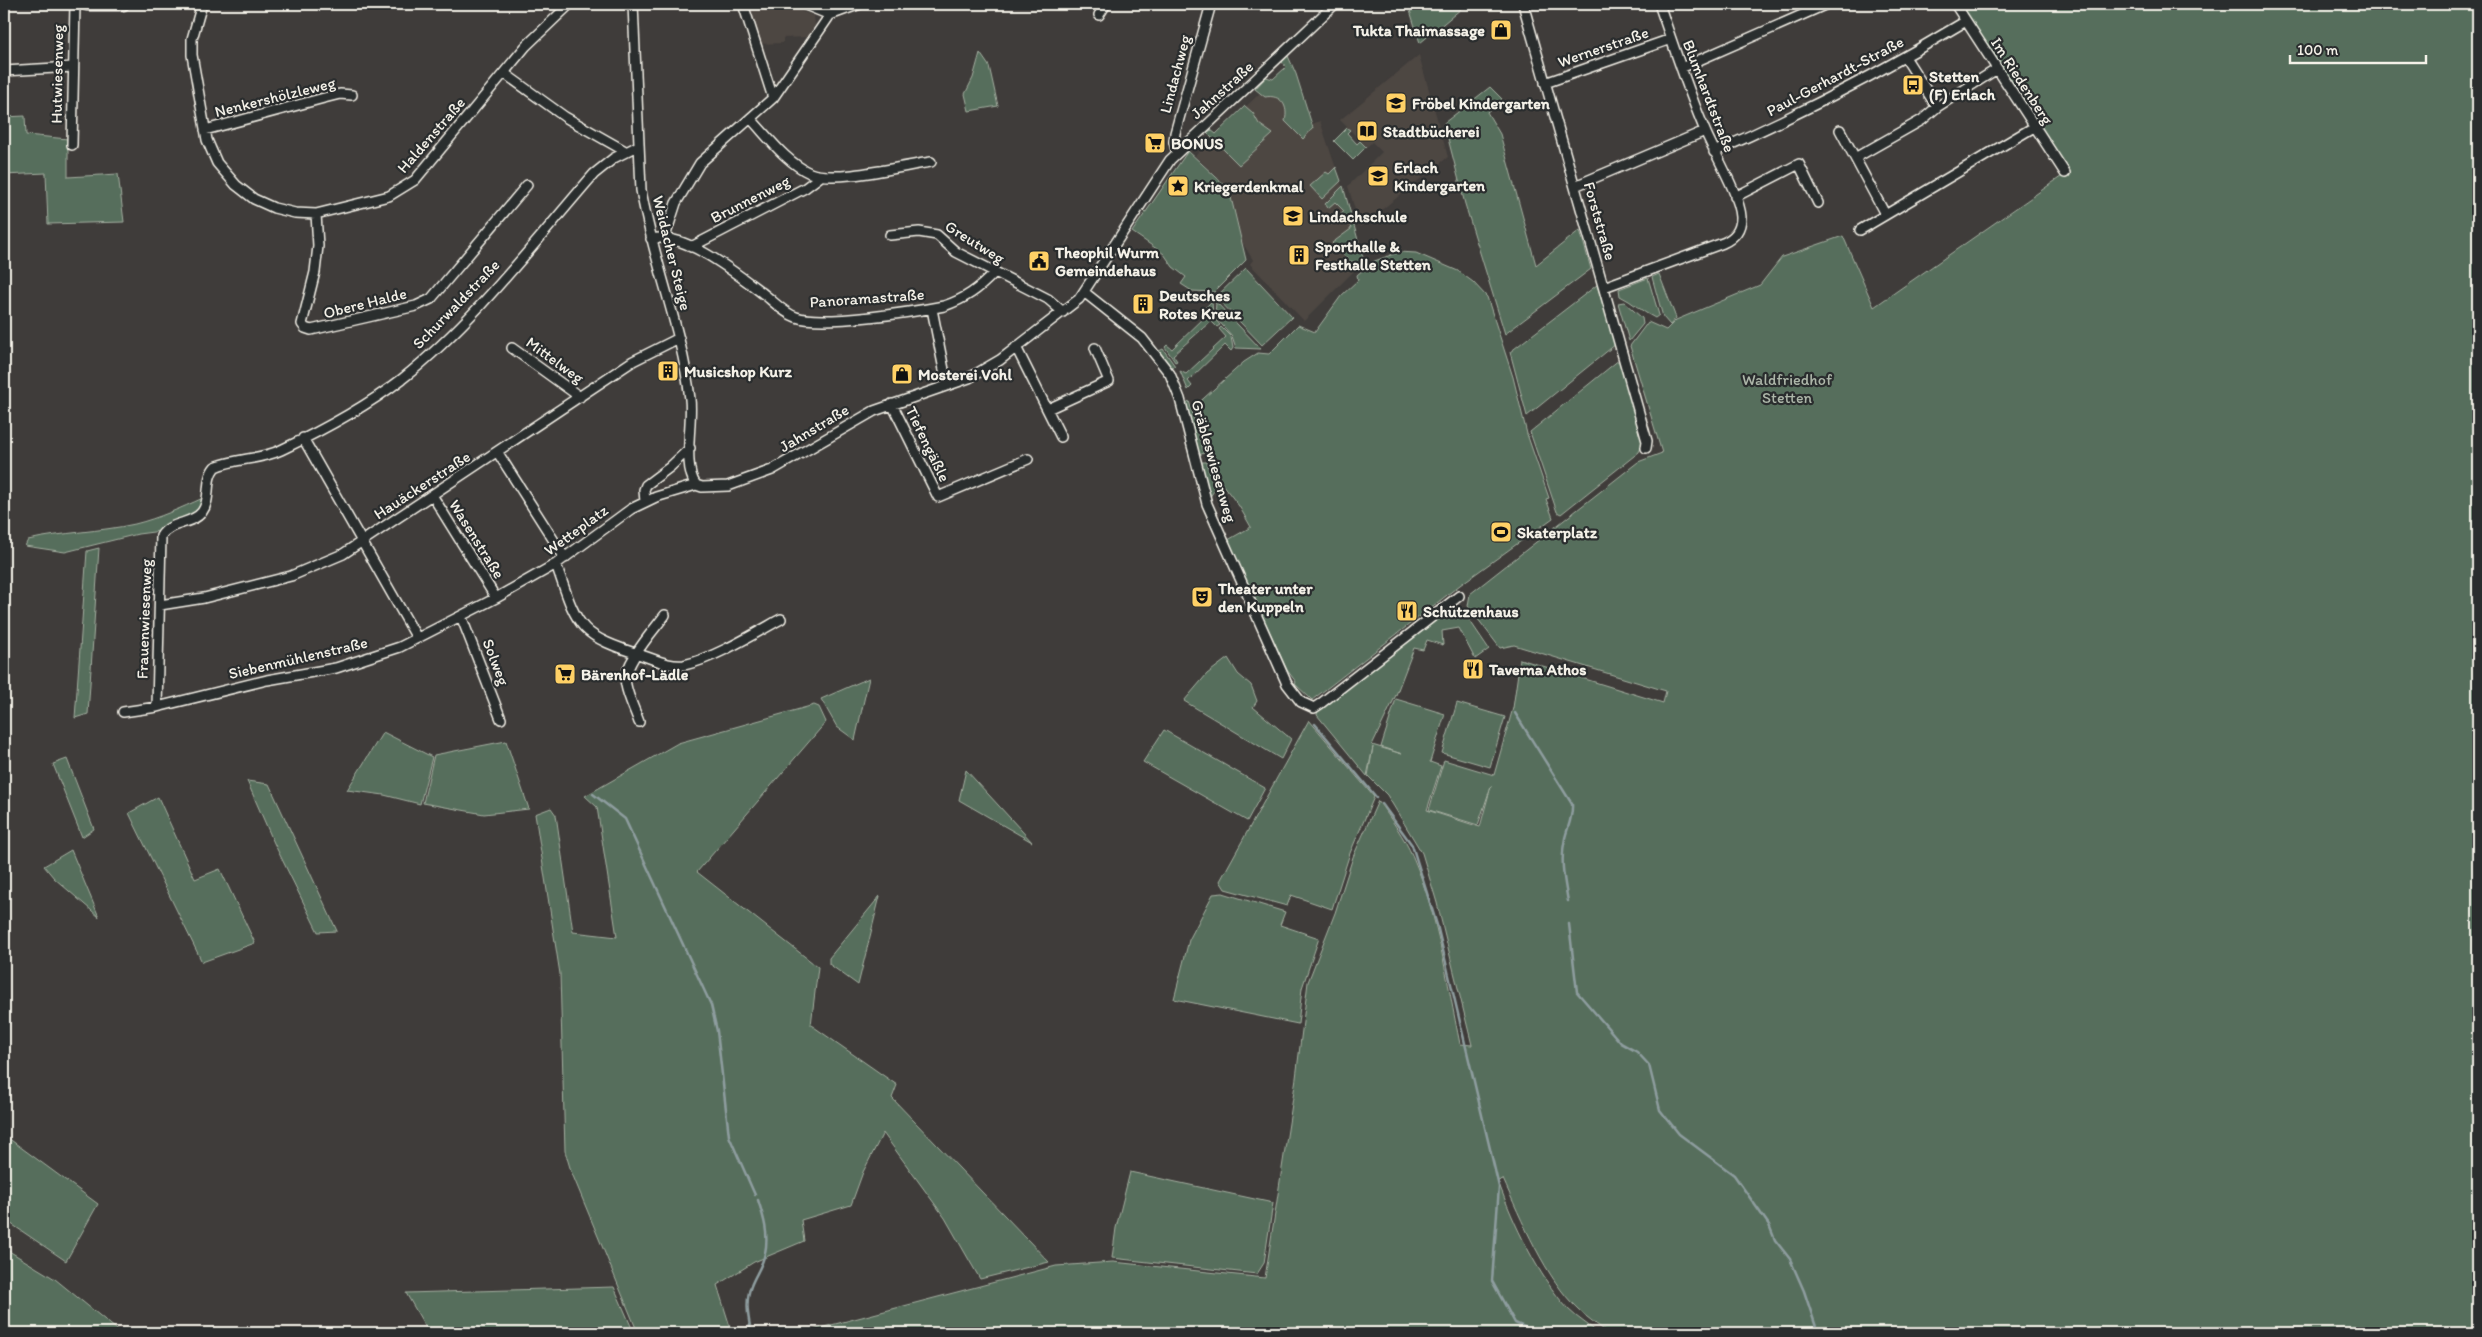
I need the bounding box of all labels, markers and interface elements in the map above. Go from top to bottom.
shop icon: Tukta Thaimassage [1489,18,1513,42]
place label: Tukta Thaimassage [1352,21,1485,41]
street label: Hutwiesenweg [47,23,67,124]
street label: Wernerstraße [1555,23,1651,71]
street label: Lindachweg [1155,32,1195,115]
street label: Paul-Gerhardt-Straße [1763,32,1907,120]
scale bar [2290,32,2426,64]
street label: Im Riedenberg [1987,34,2058,129]
street label: Blumhardtstraße [1679,37,1739,155]
text: 100 m [2297,41,2339,59]
street label: Jahnstraße [1187,57,1257,123]
place label: Stetten (F) Erlach [1929,67,1996,105]
street label: Nenkershölzleweg [213,73,338,121]
bus stop icon: Stetten (F) Erlach [1901,73,1925,97]
school or university icon: Fröbel Kindergarten [1384,91,1408,115]
street label: Haldenstraße [393,93,469,177]
place label: Fröbel Kindergarten [1412,94,1551,114]
library icon: Stadtbücherei [1355,119,1379,143]
place label: Stadtbücherei [1383,122,1480,141]
supermarket icon: BONUS [1143,131,1167,155]
place label: BONUS [1171,134,1223,153]
place label: Erlach Kindergarten [1394,158,1486,196]
school or university icon: Erlach Kindergarten [1366,164,1390,188]
street label: Brunnenweg [707,171,794,227]
place icon: Kriegerdenkmal [1166,174,1190,198]
place label: Kriegerdenkmal [1194,177,1304,197]
street label: Forststraße [1580,180,1620,262]
street label: Weidacher Steige [649,194,695,312]
school or university icon: Lindachschule [1281,204,1305,228]
place label: Lindachschule [1309,207,1407,226]
street label: Greutweg [942,216,1009,268]
place label: Sporthalle & Festhalle Stetten [1315,237,1432,274]
place label: Theophil Wurm Gemeindehaus [1054,243,1159,280]
building icon: Sporthalle & Festhalle Stetten [1287,243,1311,267]
public building icon: Theophil Wurm Gemeindehaus [1027,249,1051,273]
street label: Schurwaldstraße [409,255,503,353]
street label: Obere Halde [321,283,409,323]
street label: Panoramastraße [809,284,925,311]
place label: Deutsches Rotes Kreuz [1159,286,1242,323]
building icon: Deutsches Rotes Kreuz [1131,292,1155,316]
street label: Mittelweg [522,333,588,388]
building icon: Musicshop Kurz [656,359,680,383]
place label: Musicshop Kurz [684,362,793,382]
shop icon: Mosterei Vohl [890,362,914,386]
place label: Mosterei Vohl [918,365,1012,384]
park label: Waldfriedhof Stetten [1742,370,1833,407]
street label: Gräbleswiesenweg [1187,398,1241,525]
street label: Jahnstraße [776,400,852,456]
street label: Tiefengäßle [902,403,954,485]
street label: Hauäckerstraße [370,447,474,523]
street label: Wasenstraße [445,496,509,582]
street label: Wetteplatz [540,500,612,560]
sports icon: Skaterplatz [1489,520,1513,544]
place label: Skaterplatz [1517,523,1598,543]
street label: Frauenwiesenweg [132,558,156,680]
place label: Theater unter den Kuppeln [1217,579,1313,617]
theatre icon: Theater unter den Kuppeln [1190,585,1214,609]
restaurant icon: Schützenhaus [1395,599,1419,623]
place label: Schützenhaus [1423,602,1519,621]
street label: Siebenmühlenstraße [227,633,370,683]
street label: Solweg [478,636,514,689]
restaurant icon: Taverna Athos [1461,657,1485,681]
place label: Taverna Athos [1488,660,1587,679]
supermarket icon: Bärenhof-Lädle [553,662,577,686]
place label: Bärenhof-Lädle [581,665,689,684]

